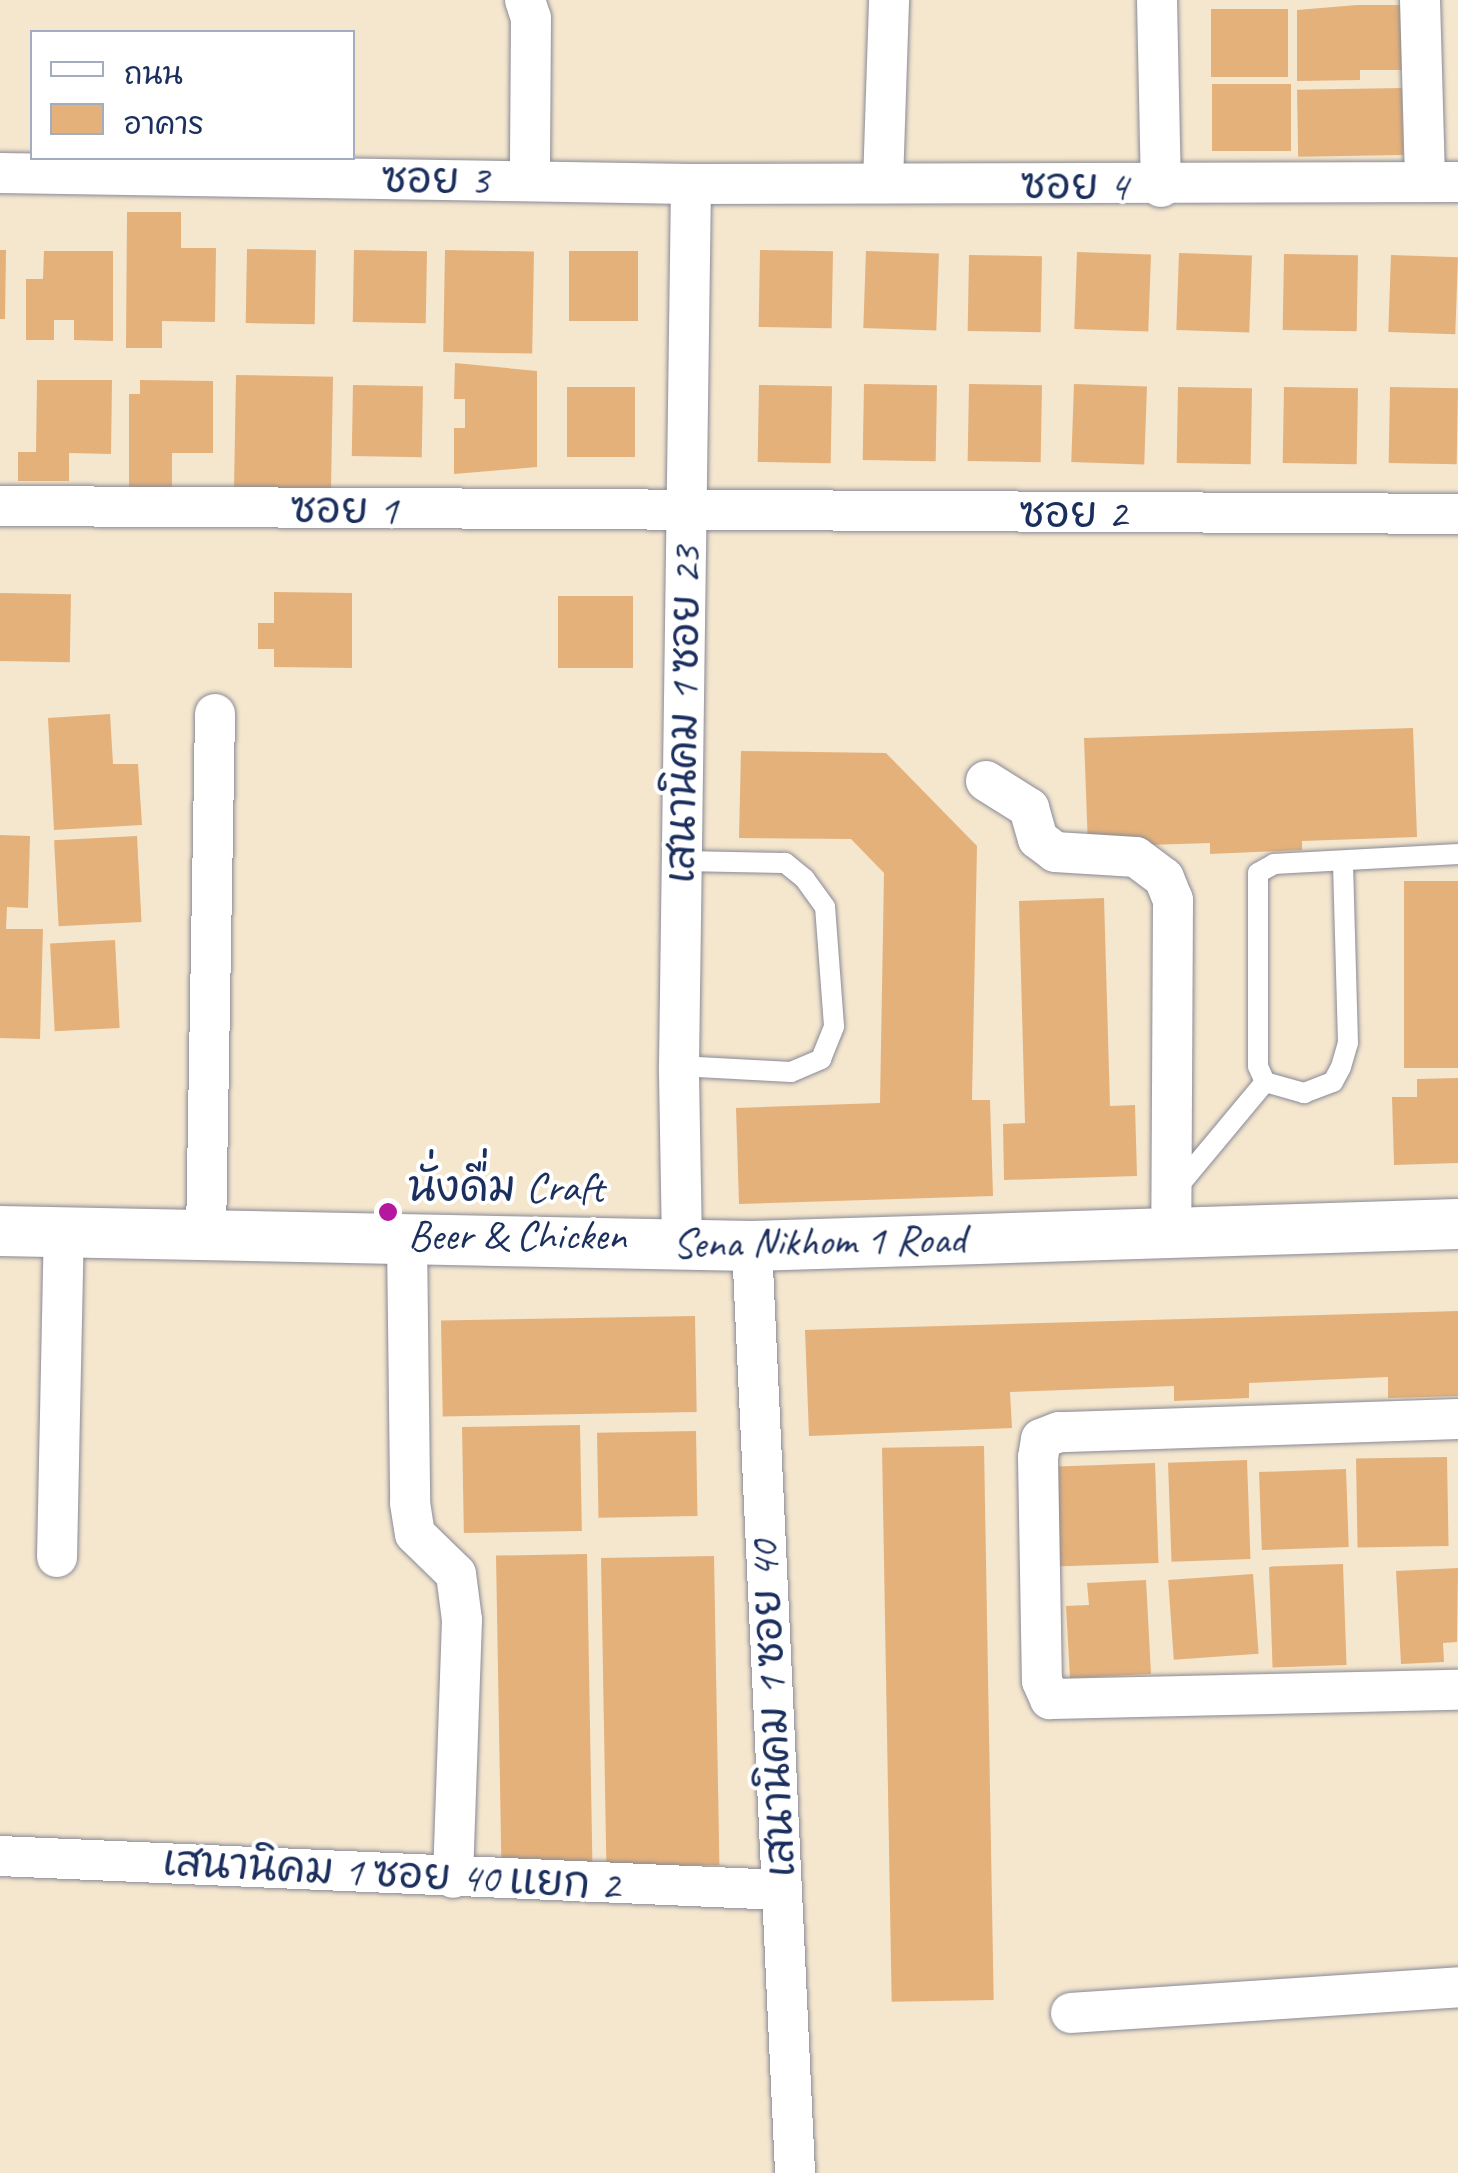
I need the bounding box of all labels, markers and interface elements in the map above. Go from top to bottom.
legend [30,30,355,160]
text: ถนน [124,55,183,93]
text: อาคาร [124,105,204,143]
street label: ซอย 3 [381,154,489,206]
street label: ซอย 4 [1020,160,1128,212]
street label: ซอย 1 [290,484,398,536]
street label: ซอย 2 [1019,489,1127,539]
street label: เสนานิคม 1 ซอย 23 [656,546,712,884]
place label: นั่งดื่ม Craft Beer & Chicken [408,1163,626,1262]
marker: นั่งดื่ม Craft Beer & Chicken [377,1201,399,1223]
street label: Sena Nikhom 1 Road [671,1214,967,1270]
street label: เสนานิคม 1 ซอย 40 [739,1540,807,1878]
street label: เสนานิคม 1 ซอย 40 แยก 2 [161,1837,621,1911]

